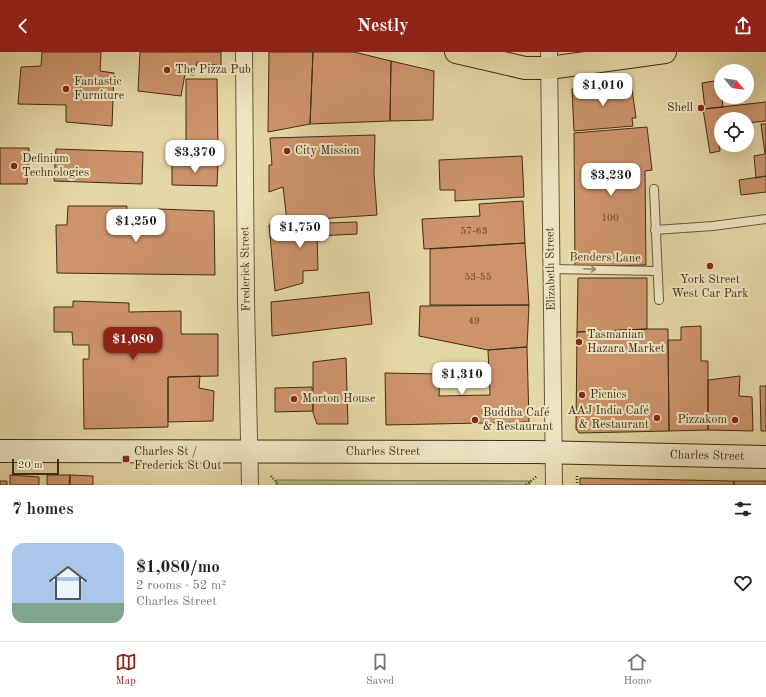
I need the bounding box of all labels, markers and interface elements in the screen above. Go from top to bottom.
icon: back [12,15,34,37]
icon: share [732,15,754,37]
text: Nestly [357,17,409,35]
place label: The Pizza Pub [175,64,251,76]
north arrow [714,64,754,104]
map controls [714,64,754,152]
marker: The Pizza Pub [162,65,172,75]
pin: $1,010 [570,73,636,107]
place label: Fantastic Furniture [74,76,125,102]
text: $1,010 [582,79,624,92]
marker: Fantastic Furniture [61,84,71,94]
place label: Shell [667,102,693,114]
marker: Shell [696,103,706,113]
button: locate [714,112,754,152]
pin: $3,370 [162,140,228,174]
place label: City Mission [295,145,360,157]
text: $3,370 [174,146,216,159]
marker: City Mission [282,146,292,156]
place label: Definium Technologies [22,153,89,179]
marker: Definium Technologies [9,161,19,171]
pin: $3,230 [578,163,644,197]
text: $3,230 [590,169,632,182]
pin: $1,250 [103,209,169,243]
house number: 100 [601,213,619,223]
text: $1,250 [115,215,157,228]
pin: $1,750 [267,215,333,249]
text: $1,750 [279,221,321,234]
street label: Frederick Street [239,226,253,312]
house number: 57-63 [461,226,487,236]
street label: Elizabeth Street [544,227,558,311]
street label: Benders Lane [569,251,641,265]
marker: York Street West Car Park [705,261,715,271]
one-way arrow [583,265,596,273]
house number: 53-55 [465,272,492,282]
place label: York Street West Car Park [672,274,748,300]
house number: 49 [468,316,480,326]
pin: $1,080 [100,327,166,361]
place label: Tasmanian Hazara Market [587,329,665,355]
text: $1,080 [112,333,154,346]
marker: Tasmanian Hazara Market [574,337,584,347]
pin: $1,310 [429,362,495,396]
text: $1,310 [441,368,483,381]
place label: Picnics [590,389,627,401]
marker: Picnics [577,390,587,400]
place label: Morton House [302,393,376,405]
marker: Morton House [289,394,299,404]
place label: AAJ India Café & Restaurant [567,405,649,431]
place label: Buddha Café & Restaurant [483,407,553,433]
marker: AAJ India Café & Restaurant [652,413,662,423]
place label: Pizzakom [677,414,727,426]
marker: Buddha Café & Restaurant [470,415,480,425]
marker: Pizzakom [730,415,740,425]
place label: Charles St / Frederick St Out [134,446,221,472]
street label: Charles Street [346,446,420,458]
street label: Charles Street [670,449,744,463]
marker: Charles St / Frederick St Out [121,454,131,464]
scale bar [12,457,59,476]
text: 20 m [18,460,43,471]
icon: filters [732,498,754,520]
text: 7 homes [12,501,74,518]
icon: home [44,559,92,607]
text: $1,080/mo [136,559,220,576]
icon: heart [732,572,754,594]
text: 2 rooms · 52 m² [136,579,226,592]
text: Charles Street [136,595,217,608]
tab: Map [115,651,137,689]
tab: Saved [366,651,394,689]
tab: Home [623,651,651,689]

